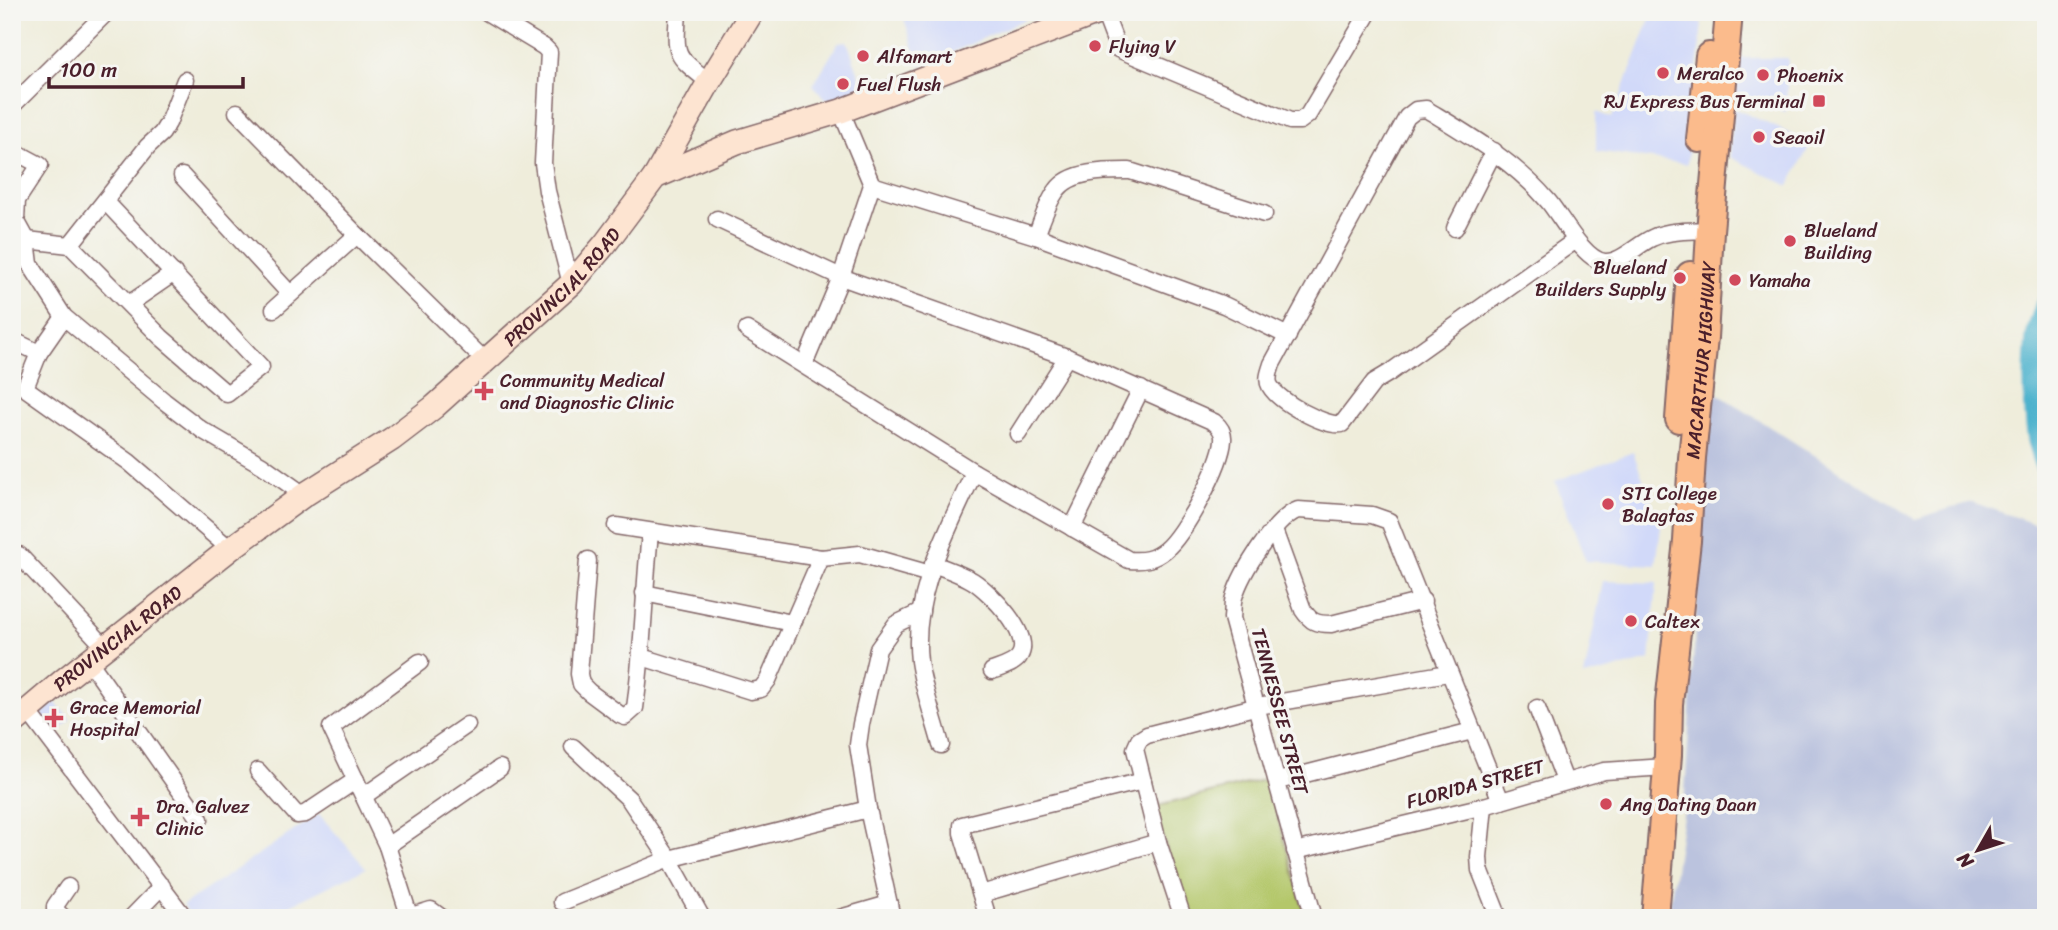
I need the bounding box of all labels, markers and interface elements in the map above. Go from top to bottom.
place label: Flying V [1109,30,1177,63]
marker: Flying V [1087,38,1103,54]
place label: Alfamart [876,40,953,73]
scale bar [49,46,243,90]
marker: Alfamart [855,48,871,64]
text: 100 m [60,51,117,89]
place label: Meralco [1677,57,1744,90]
place label: Phoenix [1777,59,1843,92]
marker: Meralco [1655,65,1671,81]
marker: Phoenix [1755,67,1771,83]
place label: Fuel Flush [857,68,941,101]
marker: Fuel Flush [835,76,851,92]
place label: RJ Express Bus Terminal [1604,85,1806,118]
marker: RJ Express Bus Terminal [1811,93,1827,109]
place label: Seaoil [1773,121,1825,154]
marker: Seaoil [1751,129,1767,145]
place label: Blueland Building [1804,214,1879,269]
street label: PROVINCIAL ROAD [495,219,629,354]
marker: Blueland Building [1782,233,1798,249]
place label: Blueland Builders Supply [1535,251,1668,306]
street label: MACARTHUR HIGHWAY [1676,259,1725,460]
place label: Yamaha [1749,264,1811,297]
marker: Blueland Builders Supply [1672,270,1688,286]
marker: Yamaha [1727,272,1743,288]
place label: Community Medical and Diagnostic Clinic [500,364,675,419]
marker: Community Medical and Diagnostic Clinic [474,381,494,401]
place label: STI College Balagtas [1622,477,1717,532]
marker: STI College Balagtas [1600,496,1616,512]
street label: PROVINCIAL ROAD [45,576,190,700]
place label: Caltex [1645,605,1700,638]
marker: Caltex [1623,613,1639,629]
street label: TENNESSEE STREET [1242,624,1318,799]
place label: Grace Memorial Hospital [70,691,202,746]
marker: Grace Memorial Hospital [44,708,64,728]
street label: FLORIDA STREET [1402,750,1548,818]
place label: Ang Dating Daan [1619,788,1757,821]
place label: Dra. Galvez Clinic [156,790,250,845]
marker: Ang Dating Daan [1598,796,1614,812]
marker: Dra. Galvez Clinic [130,807,150,827]
north arrow [1942,814,2012,884]
text: N [1948,844,1983,877]

